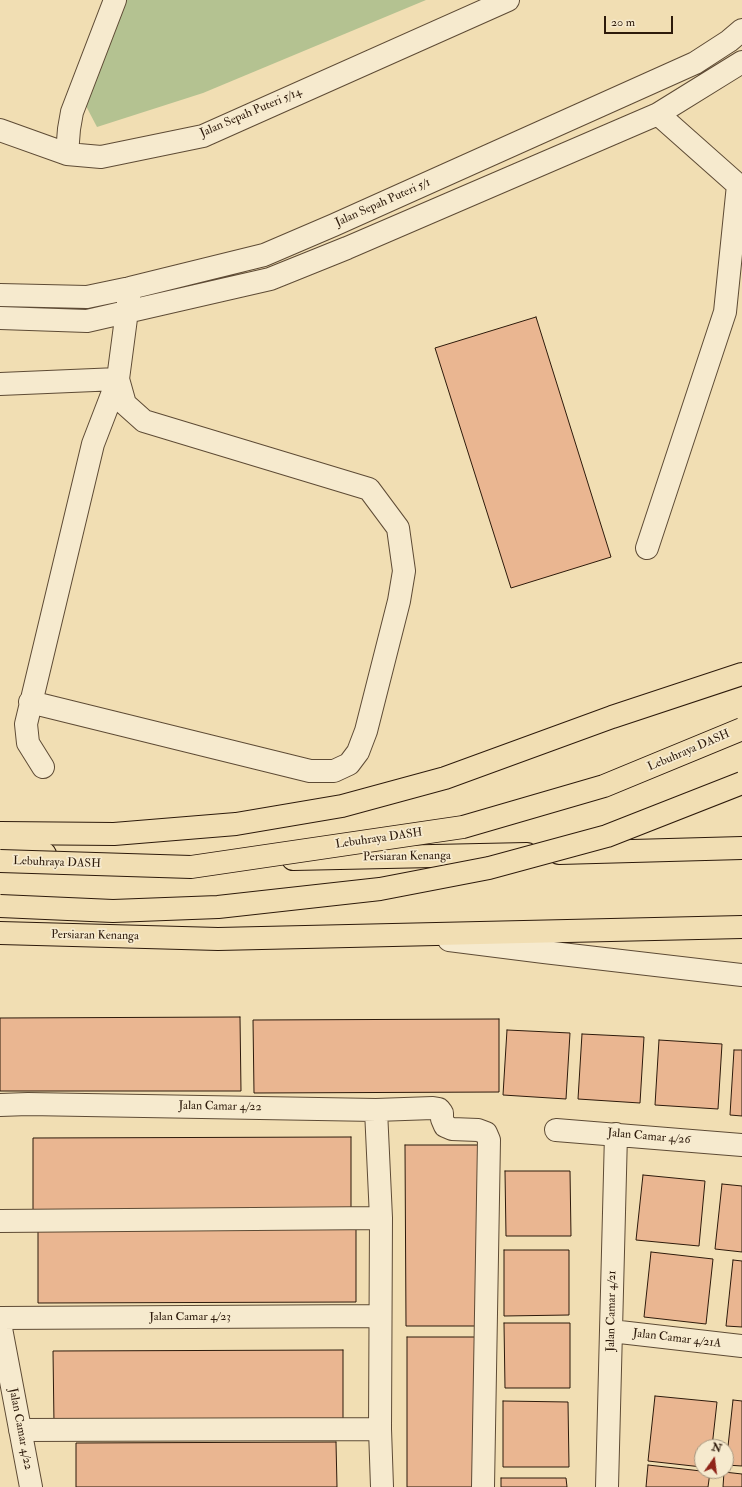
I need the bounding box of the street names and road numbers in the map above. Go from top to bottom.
street label: Jalan Sepah Puteri 5/14 [198,85,304,141]
street label: Jalan Sepah Puteri 5/1 [333,176,433,230]
street label: Lebuhraya DASH [646,727,732,775]
street label: Lebuhraya DASH [335,826,423,852]
street label: Persiaran Kenanga [363,849,451,865]
street label: Lebuhraya DASH [13,854,101,872]
street label: Persiaran Kenanga [51,928,139,944]
street label: Jalan Camar 4/22 [178,1099,262,1115]
street label: Jalan Camar 4/26 [607,1126,691,1148]
street label: Jalan Camar 4/21 [604,1270,620,1352]
street label: Jalan Camar 4/23 [149,1310,231,1324]
street label: Jalan Camar 4/21A [632,1326,722,1352]
street label: Jalan Camar 4/22 [5,1387,35,1471]

